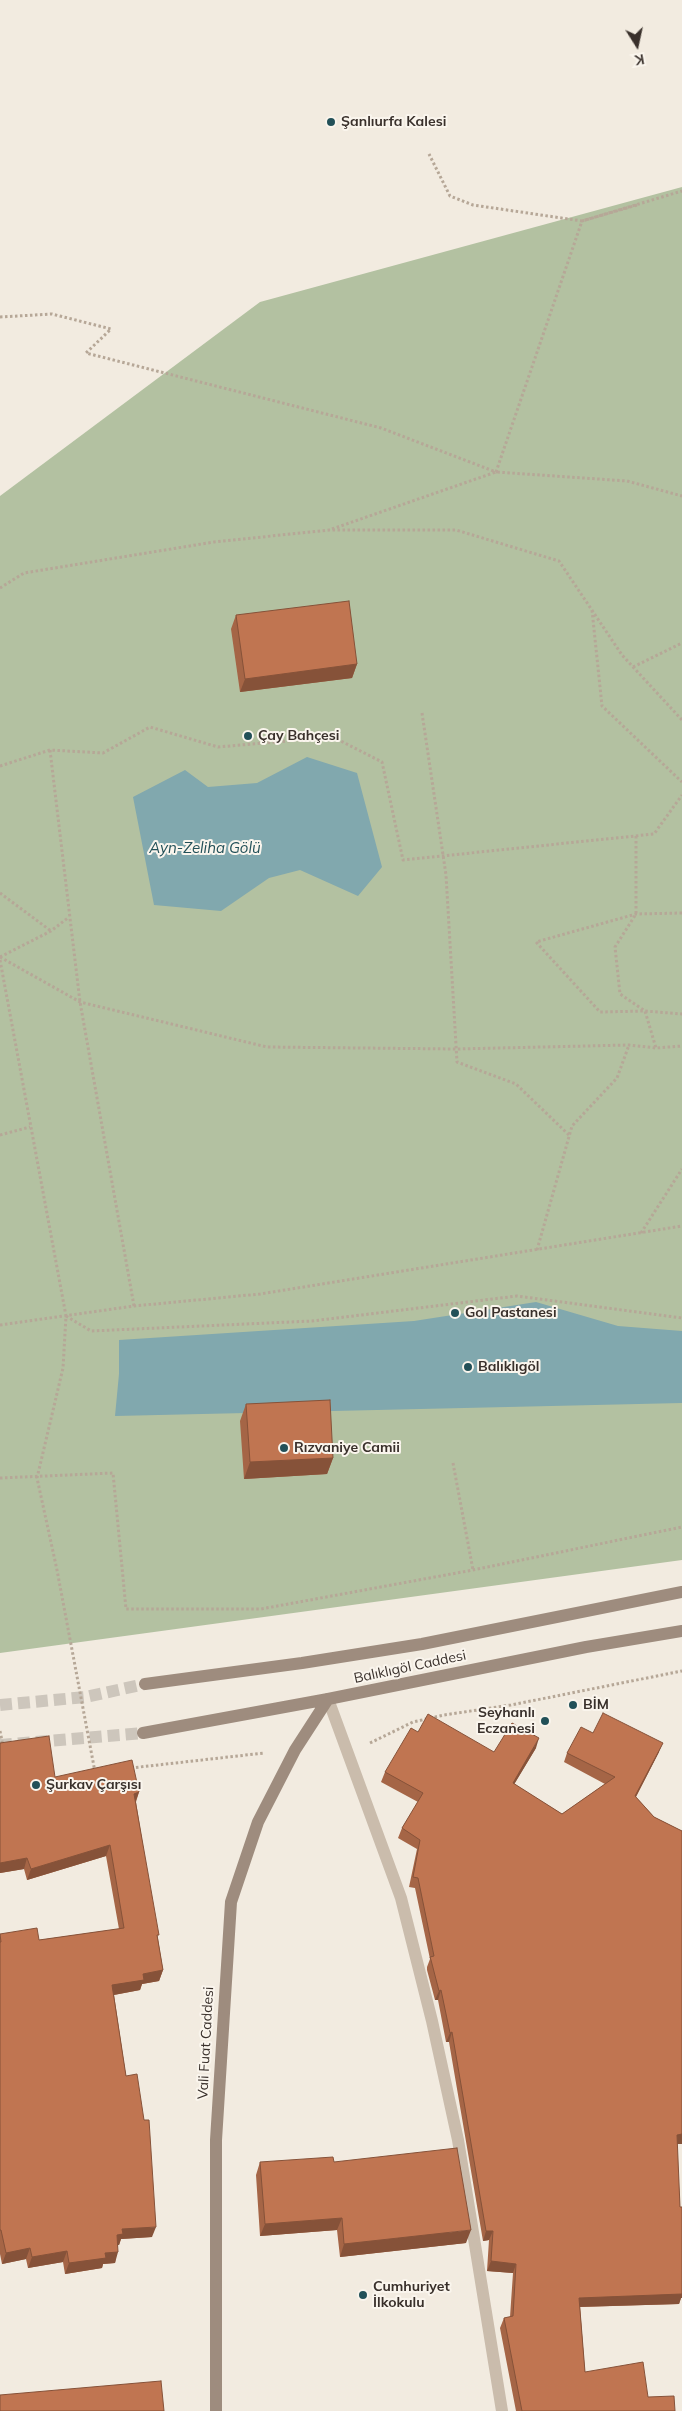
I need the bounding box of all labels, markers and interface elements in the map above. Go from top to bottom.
north arrow [612,20,662,70]
text: K [633,50,646,69]
place label: Şanlıurfa Kalesi [341,114,446,130]
marker: Şanlıurfa Kalesi [325,116,337,128]
place label: Çay Bahçesi [258,728,339,744]
marker: Çay Bahçesi [242,730,254,742]
water label: Ayn-Zeliha Gölü [149,839,261,857]
place label: Gol Pastanesi [465,1305,557,1321]
marker: Gol Pastanesi [449,1307,461,1319]
place label: Balıklıgöl [478,1359,539,1375]
marker: Balıklıgöl [462,1361,474,1373]
place label: Rızvaniye Camii [294,1440,400,1456]
marker: Rızvaniye Camii [278,1442,290,1454]
street label: Balıklıgöl Caddesi [352,1647,468,1687]
place label: BİM [583,1697,609,1713]
marker: BİM [567,1699,579,1711]
place label: Seyhanlı Eczanesi [477,1705,535,1738]
marker: Seyhanlı Eczanesi [539,1715,551,1727]
place label: Şurkav Çarşısı [46,1777,141,1793]
marker: Şurkav Çarşısı [30,1779,42,1791]
street label: Vali Fuat Caddesi [195,1986,217,2100]
place label: Cumhuriyet İlkokulu [373,2279,450,2312]
marker: Cumhuriyet İlkokulu [357,2289,369,2301]

